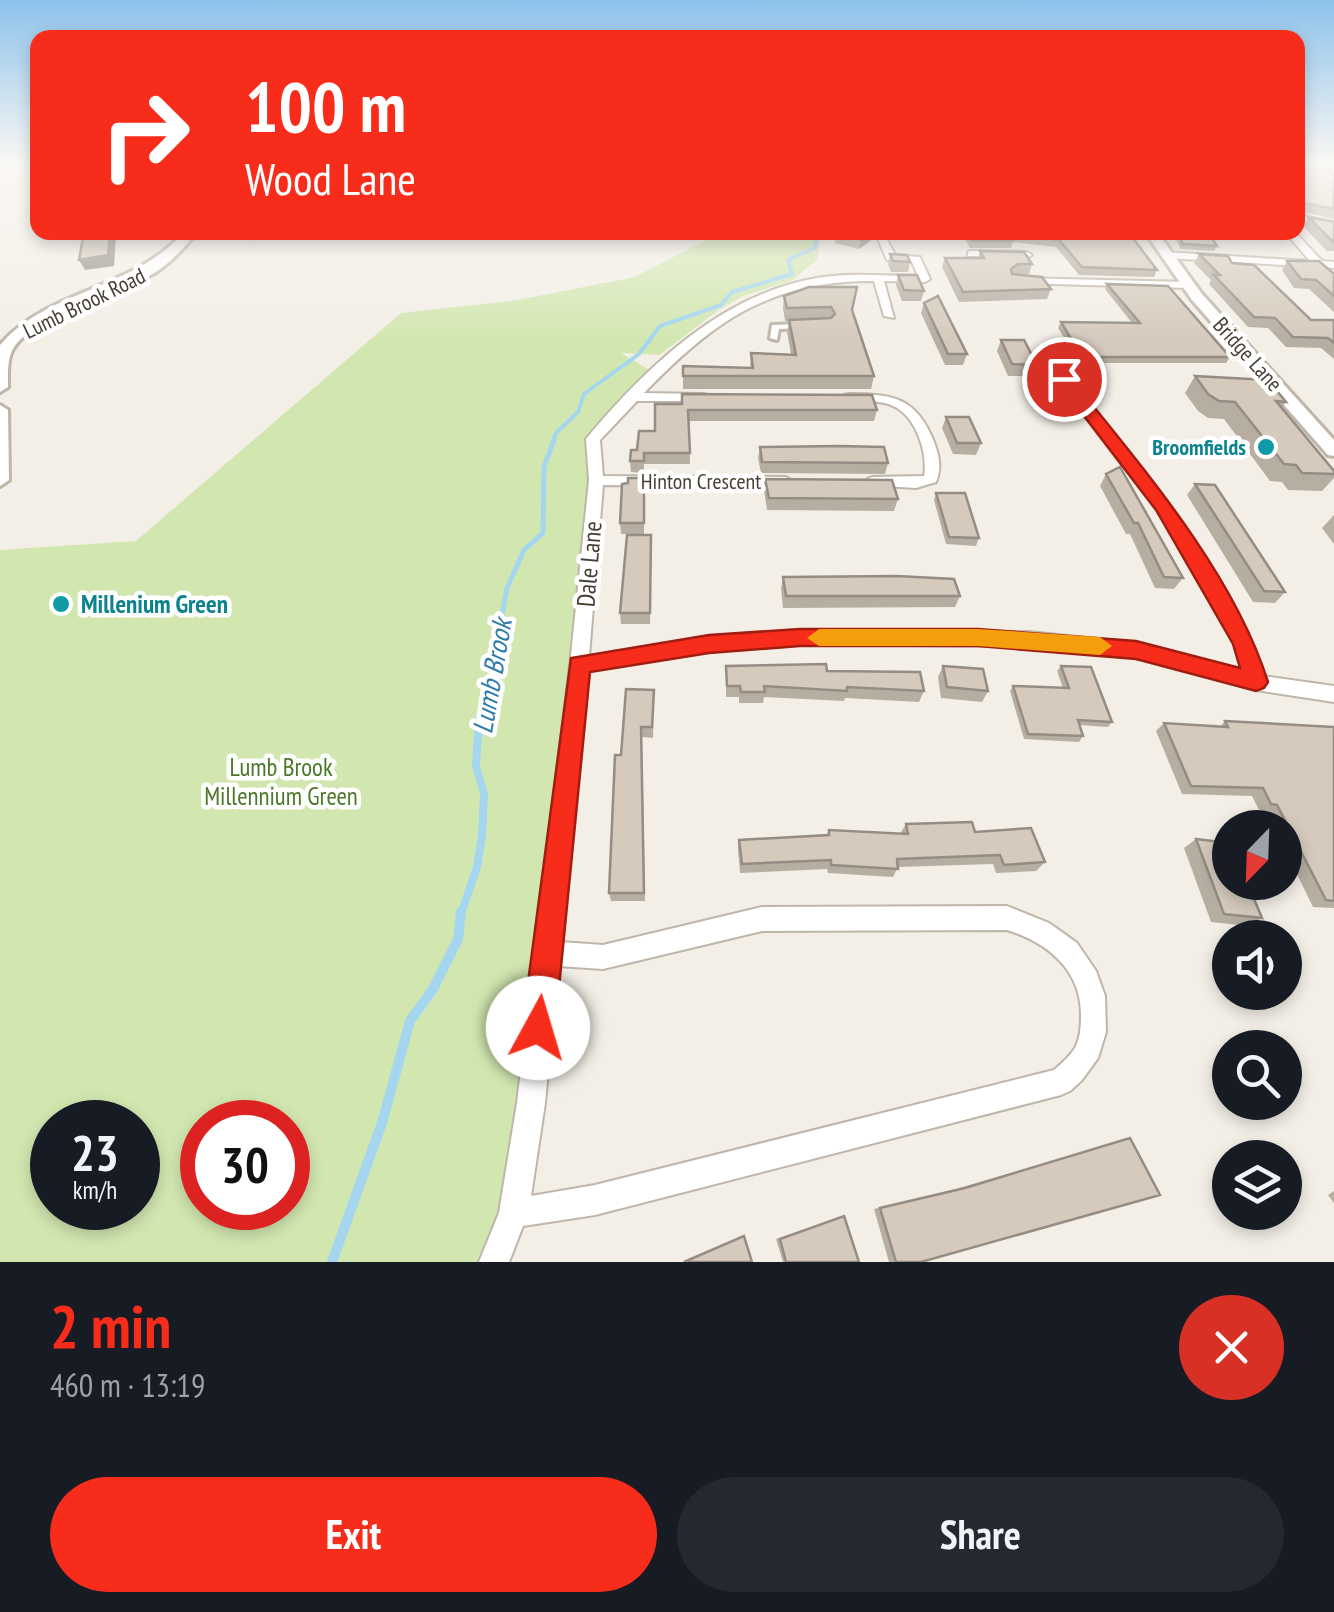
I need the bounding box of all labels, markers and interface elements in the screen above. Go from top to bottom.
text: 100 m [245,61,406,151]
icon: right [80,70,210,200]
text: Wood Lane [245,149,416,207]
street label: Lumb Brook Road [18,261,150,345]
street label: Bridge Lane [1207,311,1289,397]
pin [1022,337,1107,422]
icon: arrive [1037,352,1092,407]
place label: Broomfields [1152,433,1246,461]
marker: Broomfields [1255,436,1277,458]
street label: Hinton Crescent [641,467,761,495]
street label: Dale Lane [569,520,609,608]
place label: Millenium Green [81,588,228,620]
marker: Millenium Green [50,593,72,615]
water label: Lumb Brook [463,613,520,736]
park label: Lumb Brook Millennium Green [204,751,358,812]
north arrow [1212,810,1302,900]
map controls [1212,810,1302,1230]
button: sound [1212,920,1302,1010]
position arrow [486,976,590,1080]
button: search [1212,1030,1302,1120]
speed limit sign: 30 [180,1100,310,1230]
text: 23 [71,1120,119,1185]
button: layers [1212,1140,1302,1230]
text: km/h [73,1174,117,1206]
text: 2 min [50,1287,171,1365]
button: close [1179,1295,1284,1400]
text: 460 m · 13:19 [50,1364,205,1406]
button: Exit [50,1477,657,1592]
button: Share [677,1477,1284,1592]

